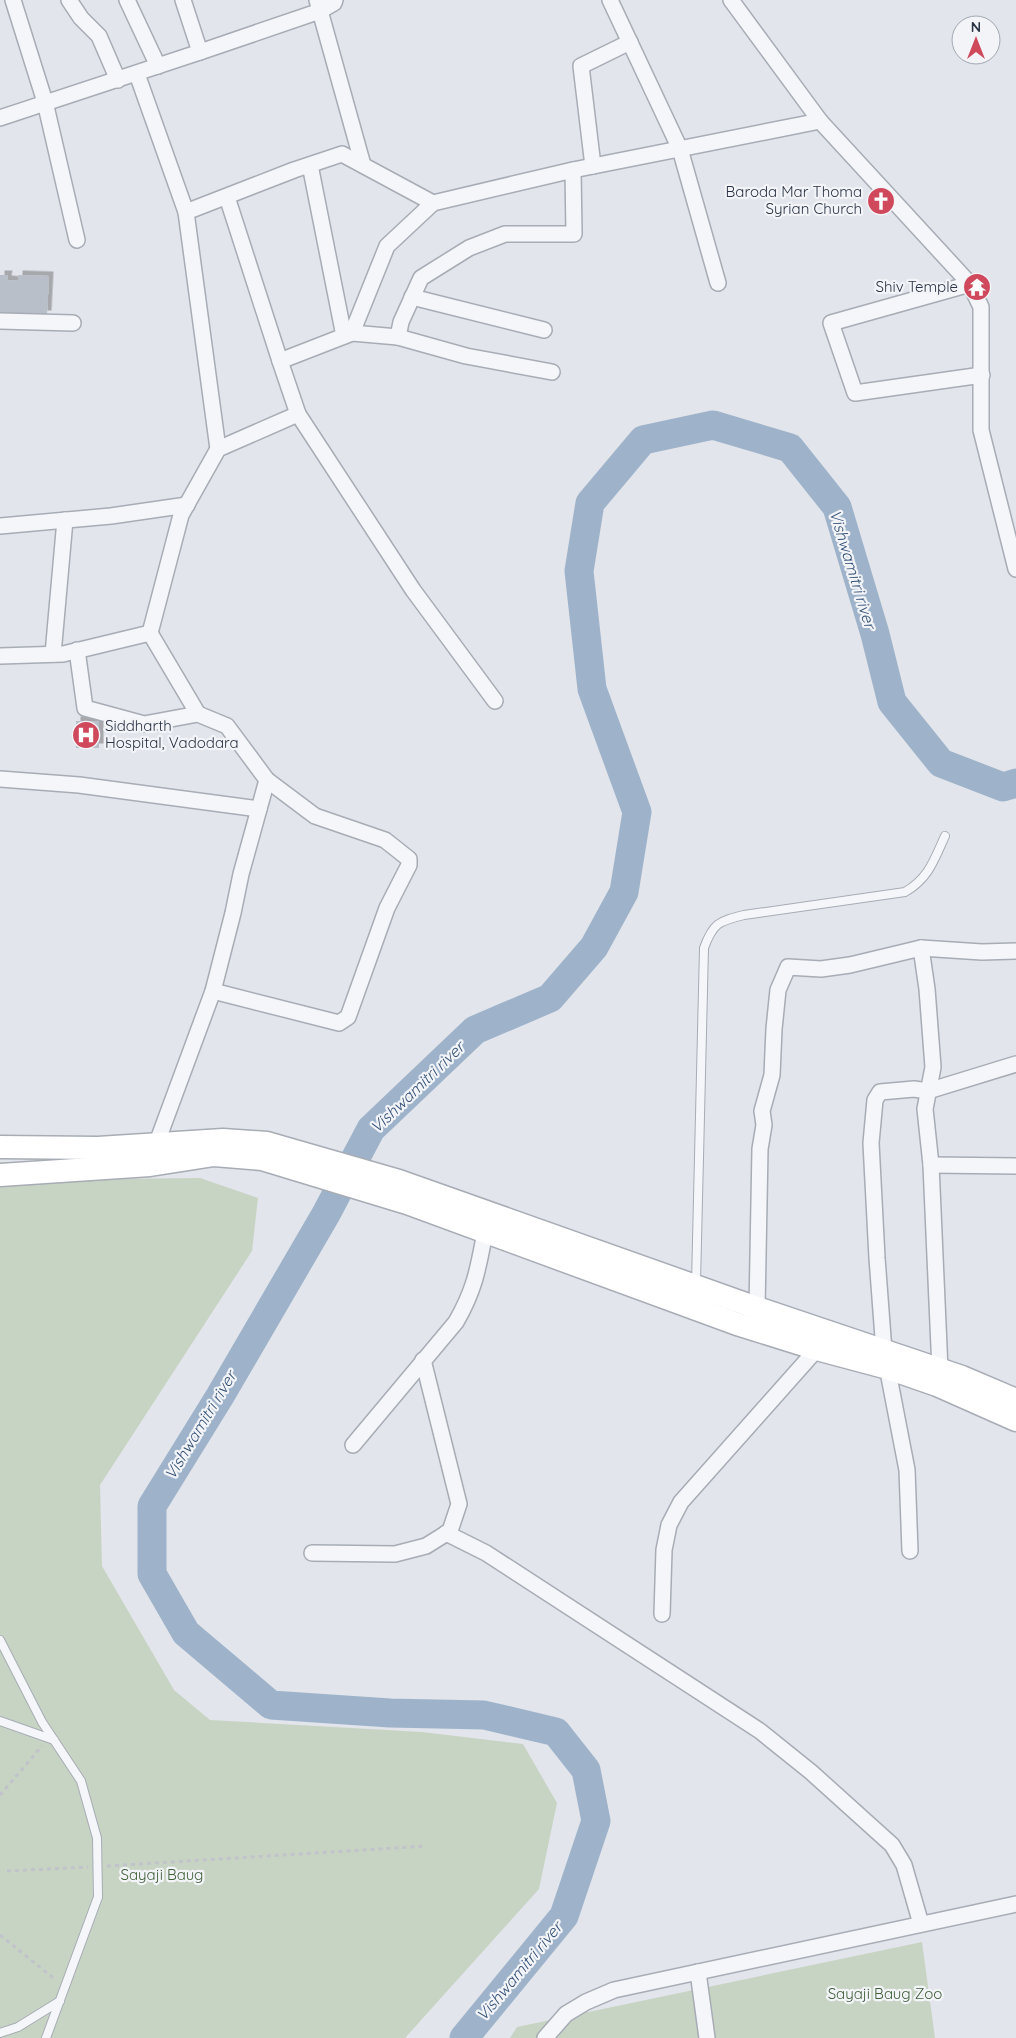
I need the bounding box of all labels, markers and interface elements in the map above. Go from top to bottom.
north arrow [951,15,1001,65]
text: N [971,18,981,36]
place label: Baroda Mar Thoma Syrian Church [726,182,862,218]
church icon: Baroda Mar Thoma Syrian Church [866,186,896,216]
temple icon: Shiv Temple [962,272,992,302]
place label: Shiv Temple [876,277,958,296]
water label: Vishwamitri river [825,507,881,632]
place label: Siddharth Hospital, Vadodara [105,716,239,752]
hospital icon: Siddharth Hospital, Vadodara [71,720,101,750]
water label: Vishwamitri river [366,1036,470,1137]
water label: Vishwamitri river [160,1366,241,1483]
park label: Sayaji Baug [121,1865,203,1884]
water label: Vishwamitri river [472,1916,567,2025]
park label: Sayaji Baug Zoo [828,1984,942,2003]

